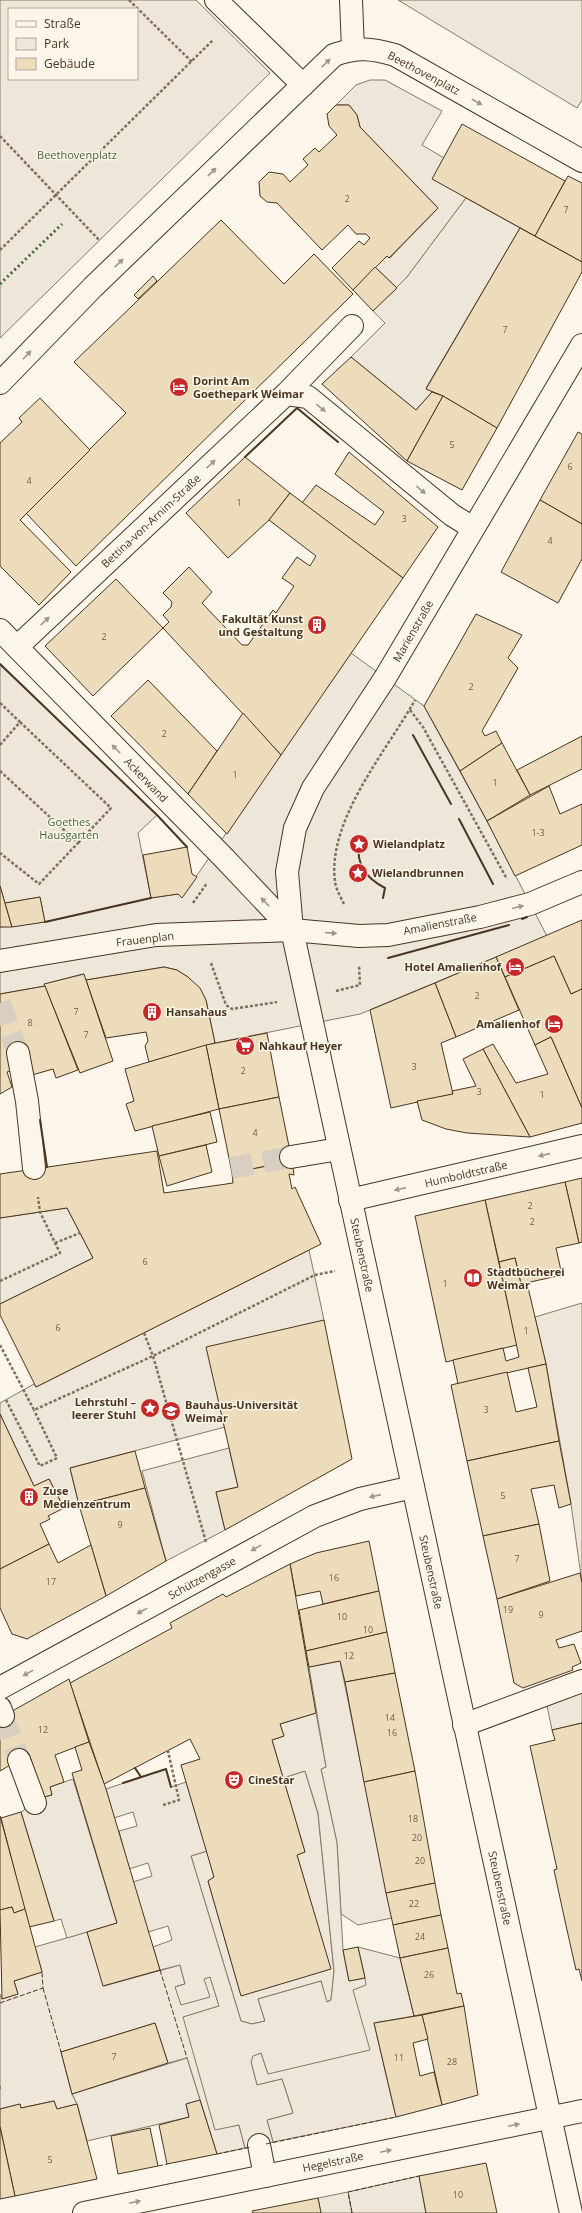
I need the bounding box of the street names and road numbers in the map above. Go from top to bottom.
street label: Beethovenplatz [385,47,463,98]
street label: Bettina-von-Arnim-Straße [98,470,204,571]
street label: Marienstraße [389,597,436,664]
street label: Ackerwand [121,754,171,805]
street label: Amalienstraße [402,909,478,938]
street label: Frauenplan [115,928,175,950]
street label: Humboldtstraße [423,1157,509,1190]
street label: Steubenstraße [347,1216,378,1293]
street label: Steubenstraße [416,1533,447,1610]
street label: Schützengasse [165,1553,238,1602]
street label: Steubenstraße [485,1849,516,1926]
street label: Hegelstraße [301,2148,365,2175]

